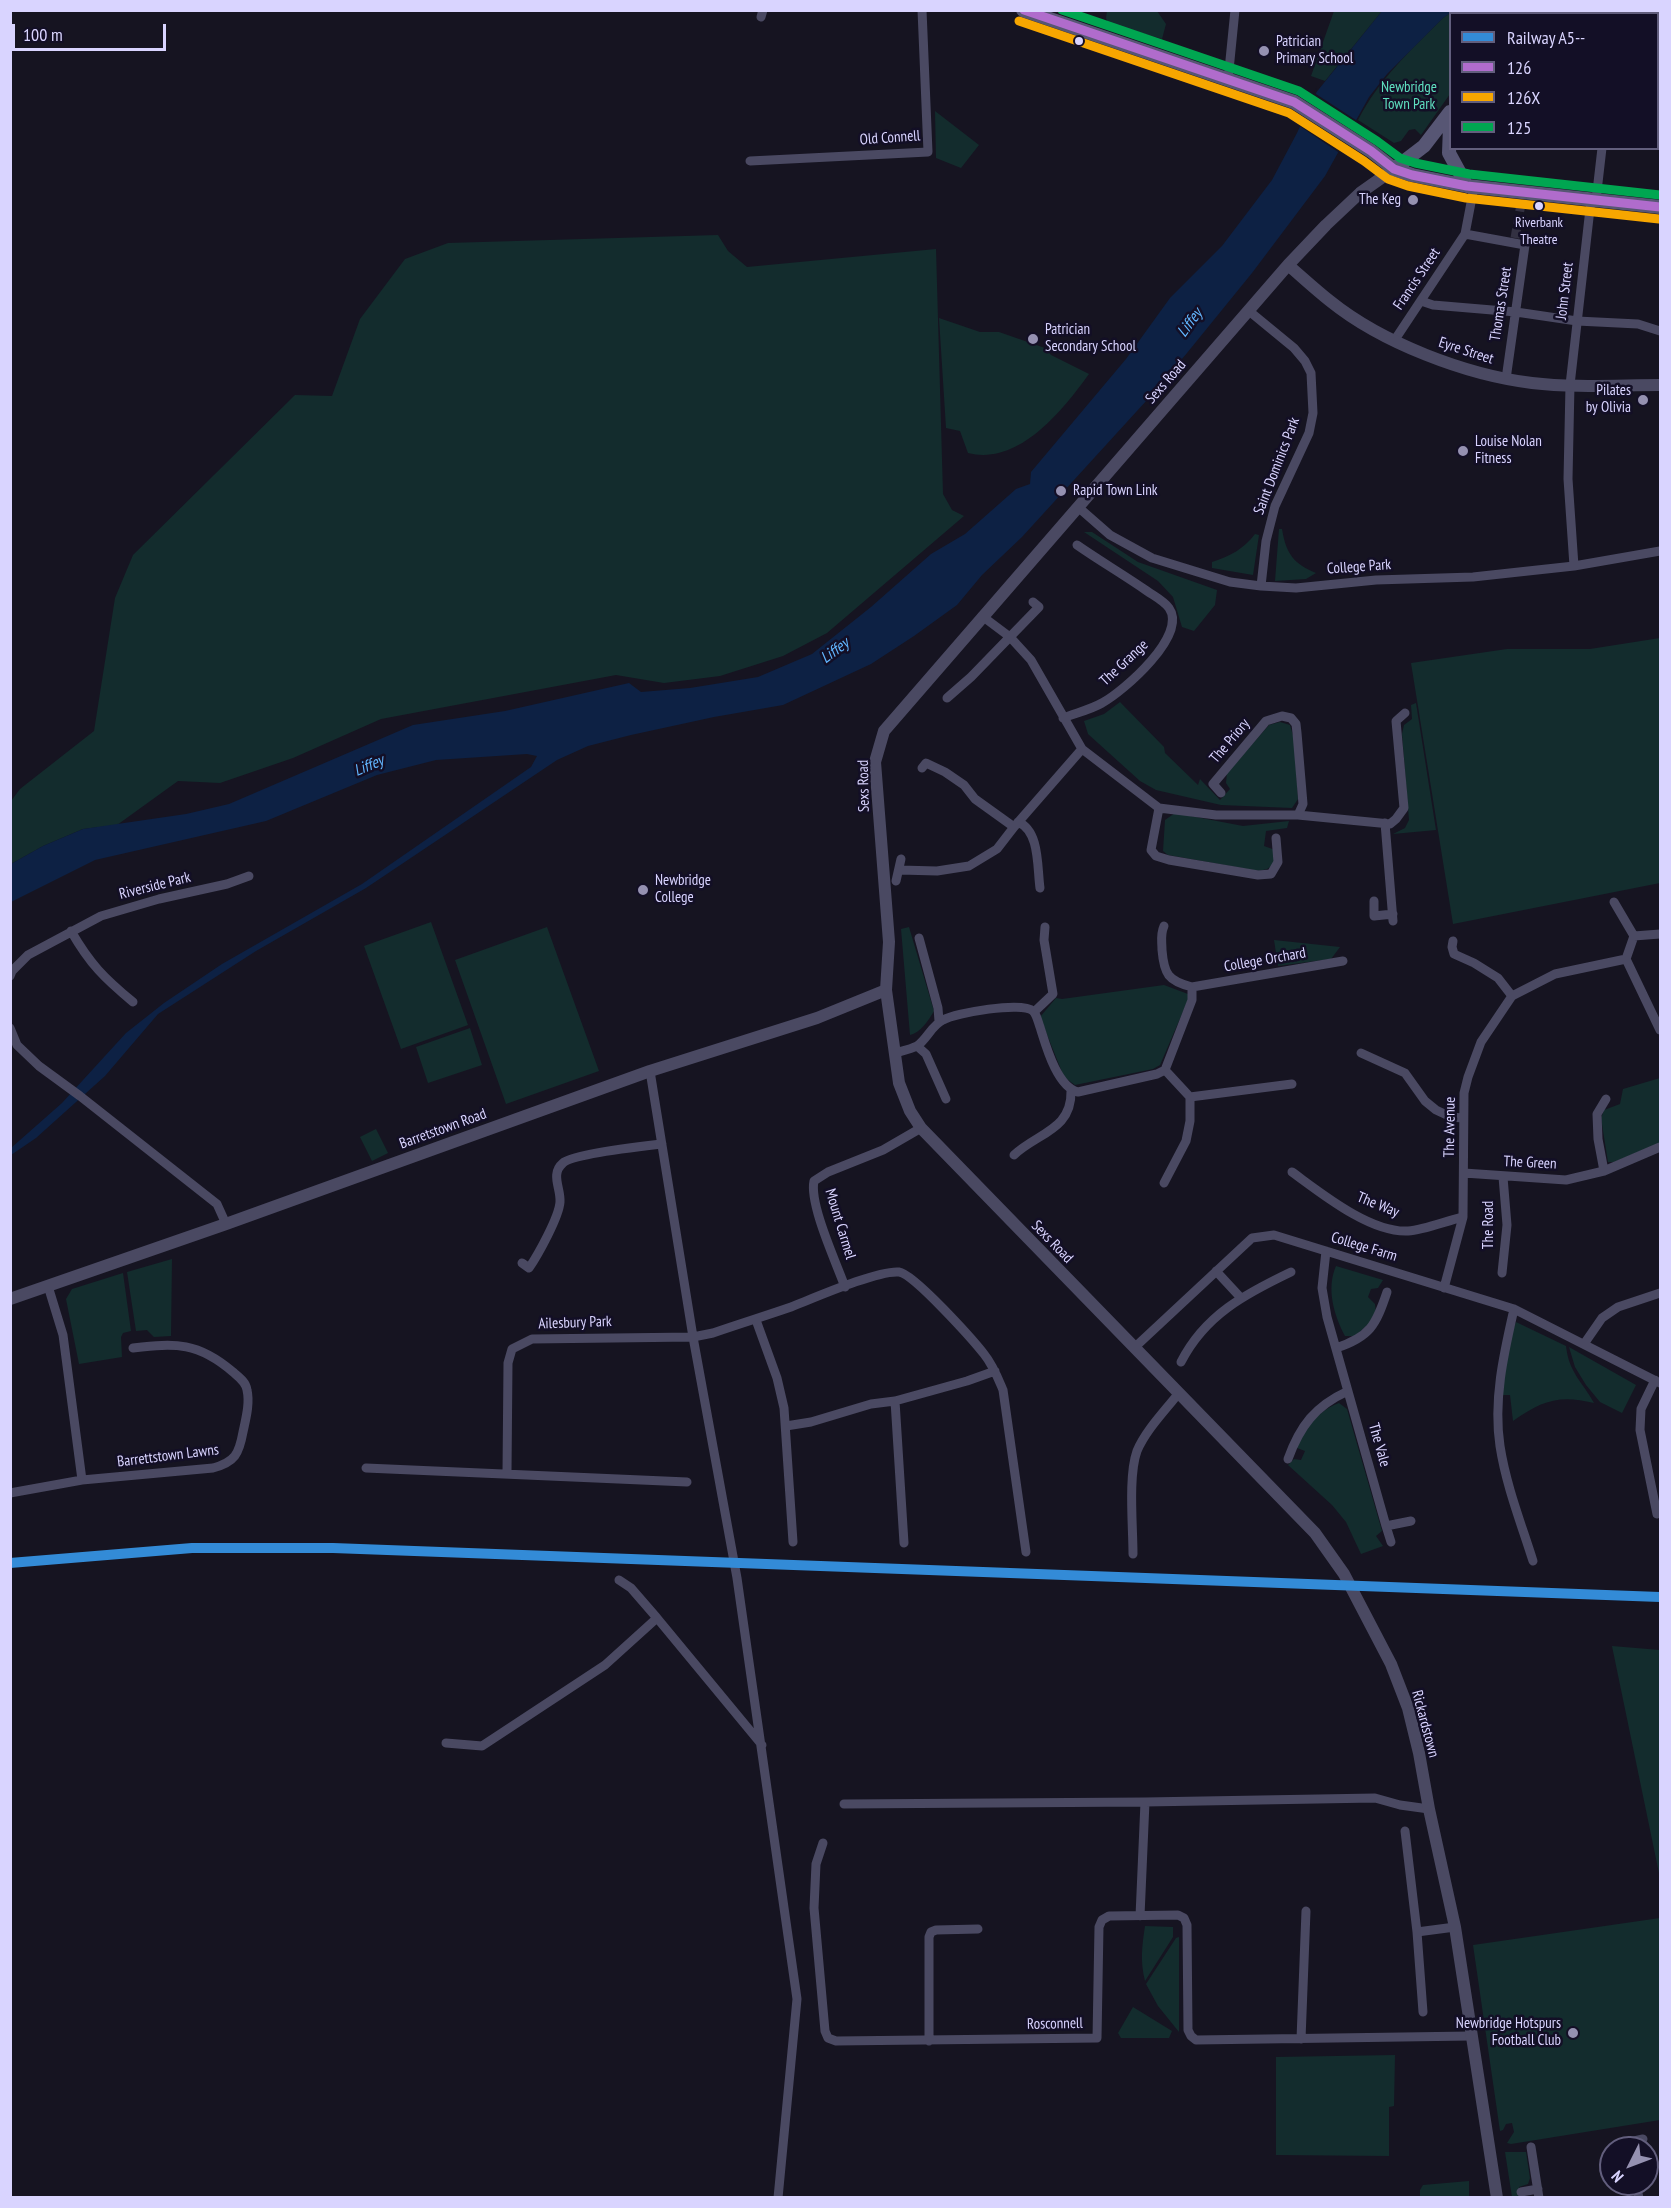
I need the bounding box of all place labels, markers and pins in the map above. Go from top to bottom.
place label: Patrician Primary School [1276,33,1353,68]
unlabelled marker [1073,35,1085,47]
marker: Patrician Primary School [1257,44,1271,58]
place label: The Keg [1359,191,1401,209]
marker: The Keg [1406,193,1420,207]
marker: Riverbank Theatre [1533,200,1545,212]
place label: Riverbank Theatre [1515,215,1563,248]
place label: Patrician Secondary School [1045,321,1136,356]
marker: Patrician Secondary School [1026,332,1040,346]
place label: Pilates by Olivia [1586,382,1631,417]
marker: Pilates by Olivia [1636,393,1650,407]
place label: Louise Nolan Fitness [1475,433,1542,468]
marker: Louise Nolan Fitness [1456,444,1470,458]
place label: Rapid Town Link [1073,482,1158,500]
marker: Rapid Town Link [1054,484,1068,498]
place label: Newbridge College [655,872,711,907]
marker: Newbridge College [636,883,650,897]
place label: Newbridge Hotspurs Football Club [1456,2015,1561,2050]
marker: Newbridge Hotspurs Football Club [1566,2026,1580,2040]

